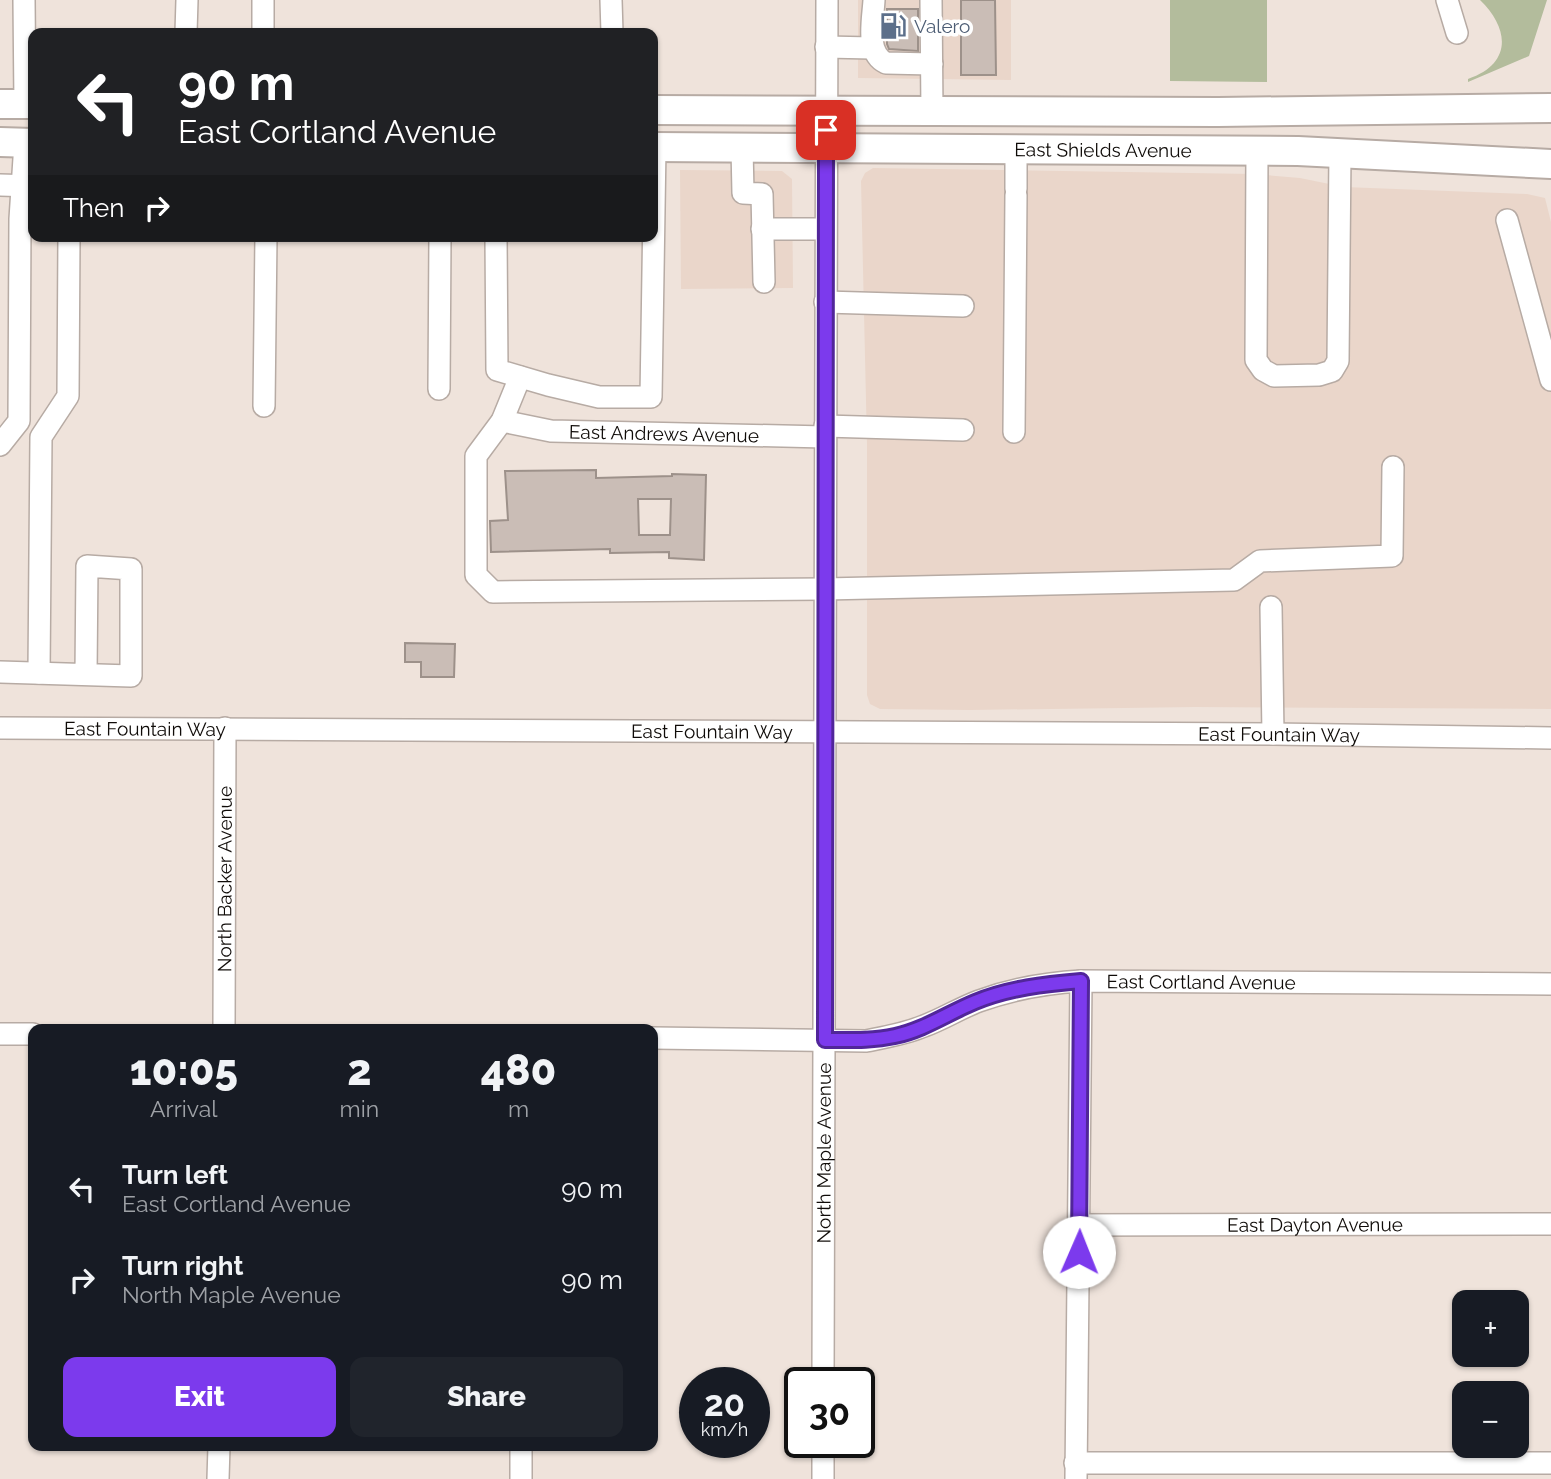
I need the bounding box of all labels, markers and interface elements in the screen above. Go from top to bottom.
fuel station icon: Valero [878,11,908,41]
place label: Valero [914,15,970,37]
text: 90 m [178,54,294,111]
icon: left [63,56,154,147]
pin [796,100,856,160]
icon: arrive [807,111,845,149]
text: East Cortland Avenue [178,113,496,150]
street label: East Shields Avenue [1014,138,1192,161]
icon: right [138,189,176,227]
text: Then [63,193,124,223]
street label: East Andrews Avenue [569,420,759,447]
street label: East Fountain Way [64,717,226,740]
street label: East Fountain Way [631,720,793,743]
street label: East Fountain Way [1198,723,1360,746]
street label: North Backer Avenue [213,786,236,972]
street label: East Cortland Avenue [1107,970,1296,993]
text: 10:05 [130,1046,238,1095]
text: 2 [347,1046,372,1095]
text: 480 [481,1046,556,1095]
street label: North Maple Avenue [812,1063,835,1243]
text: Arrival [150,1095,218,1122]
text: min [340,1095,379,1122]
text: m [508,1095,529,1122]
text: Turn left [122,1160,228,1190]
icon: left [63,1170,101,1208]
text: 90 m [561,1174,623,1204]
text: East Cortland Avenue [122,1190,351,1217]
street label: East Dayton Avenue [1227,1213,1403,1236]
position arrow [1042,1215,1116,1289]
text: Turn right [122,1251,243,1281]
icon: right [63,1261,101,1299]
text: 90 m [561,1265,623,1295]
text: North Maple Avenue [122,1281,341,1308]
map controls [1452,1290,1529,1458]
button: + [1452,1290,1529,1367]
button: Exit [63,1357,336,1437]
button: Share [350,1357,623,1437]
speed limit sign: 30 [784,1367,875,1458]
button: − [1452,1381,1529,1458]
text: 20 [704,1383,745,1424]
text: km/h [701,1419,748,1440]

